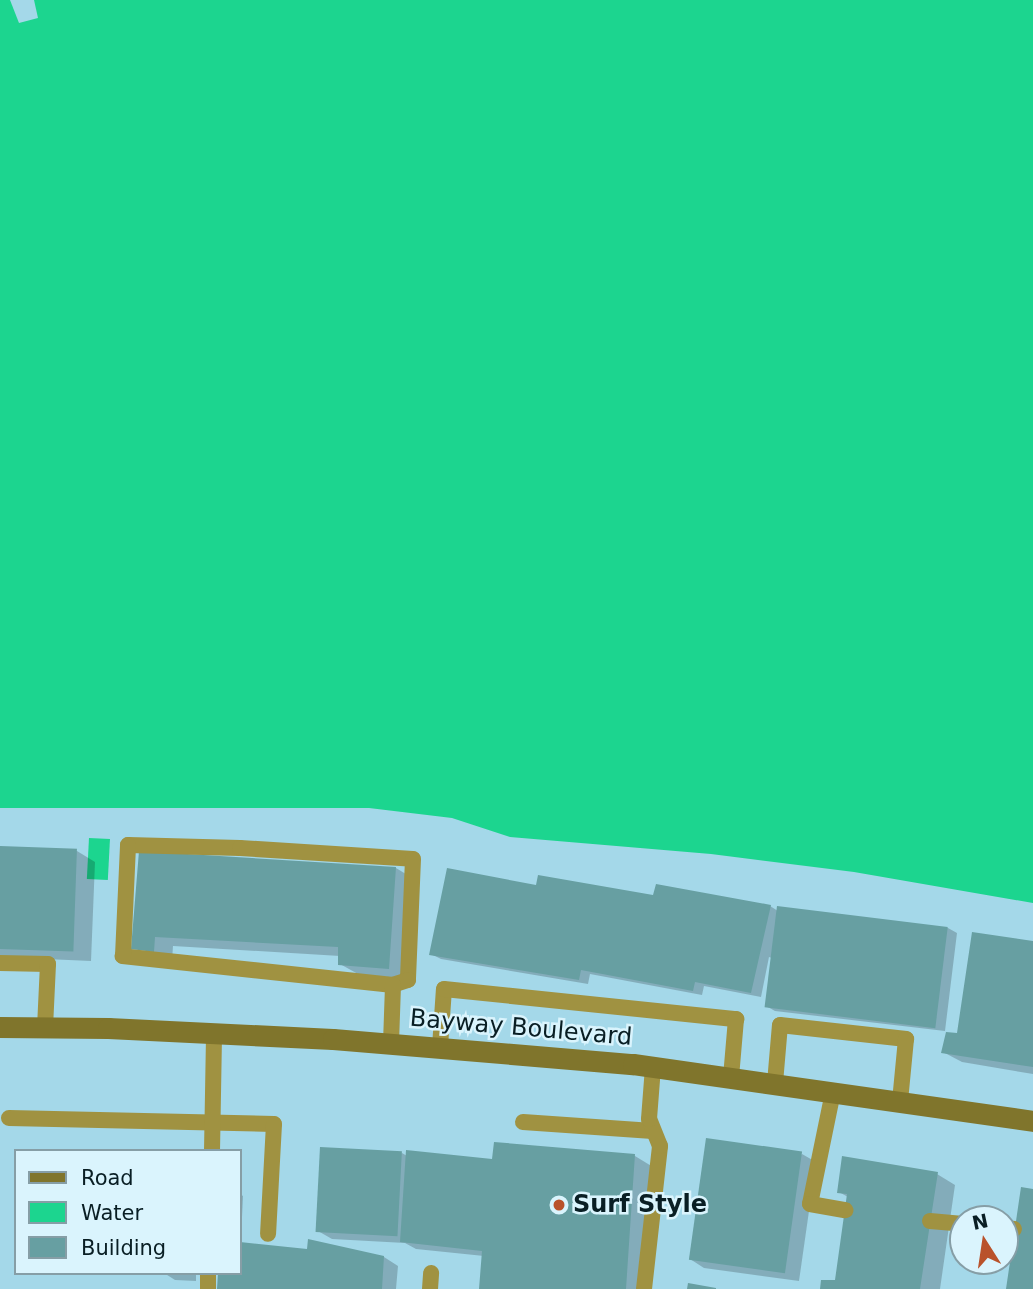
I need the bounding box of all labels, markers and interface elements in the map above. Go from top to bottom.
street label: Bayway Boulevard [409,1004,633,1052]
legend [14,1149,242,1275]
text: Road [81,1166,134,1190]
place label: Surf Style [573,1191,707,1219]
marker: Surf Style [551,1197,567,1213]
text: Water [81,1201,143,1225]
north arrow [949,1205,1019,1275]
text: N [970,1209,990,1234]
text: Building [81,1236,166,1260]

